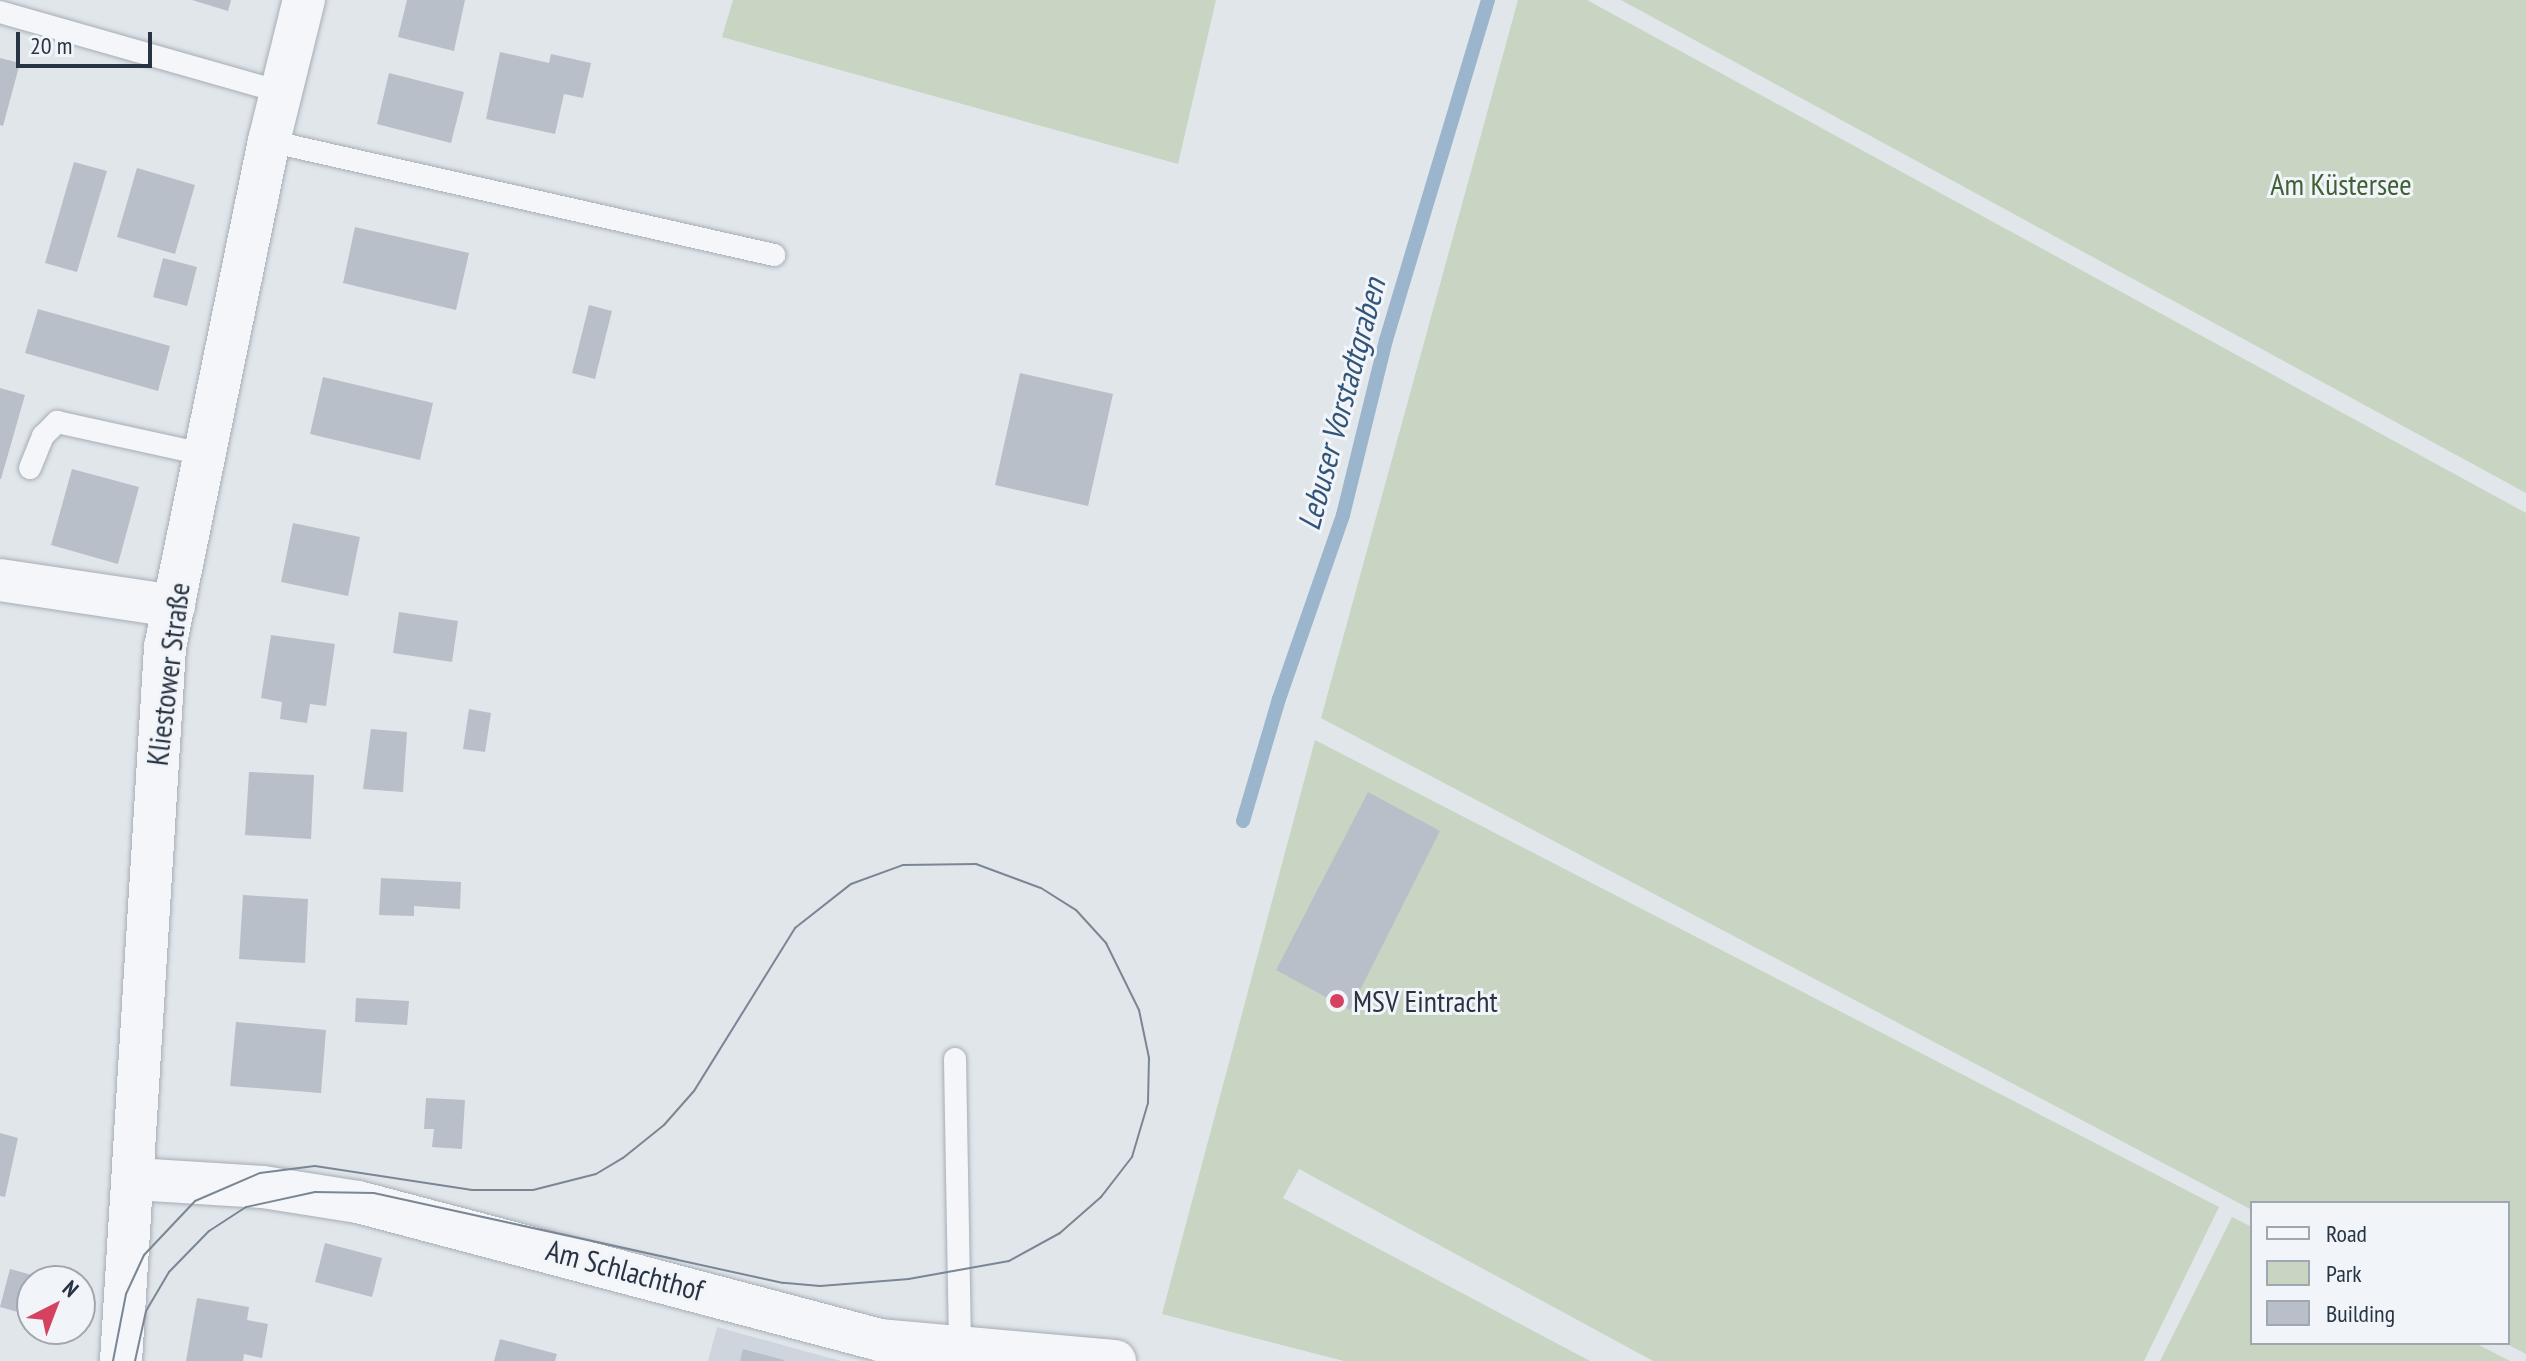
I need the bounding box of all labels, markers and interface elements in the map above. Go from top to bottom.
scale bar [20,16,156,66]
text: 20 m [30,30,72,61]
park label: Am Küstersee [2270,166,2412,202]
water label: Lebuser Vorstadtgraben [1289,274,1393,534]
street label: Kliestower Straße [139,580,197,768]
place label: MSV Eintracht [1353,983,1498,1019]
marker: MSV Eintracht [1328,992,1346,1010]
legend [2250,1201,2510,1345]
text: Road [2326,1218,2367,1249]
street label: Am Schlachthof [542,1232,708,1308]
text: Park [2326,1258,2362,1289]
north arrow [16,1265,96,1345]
text: N [57,1274,85,1303]
text: Building [2326,1298,2395,1329]

